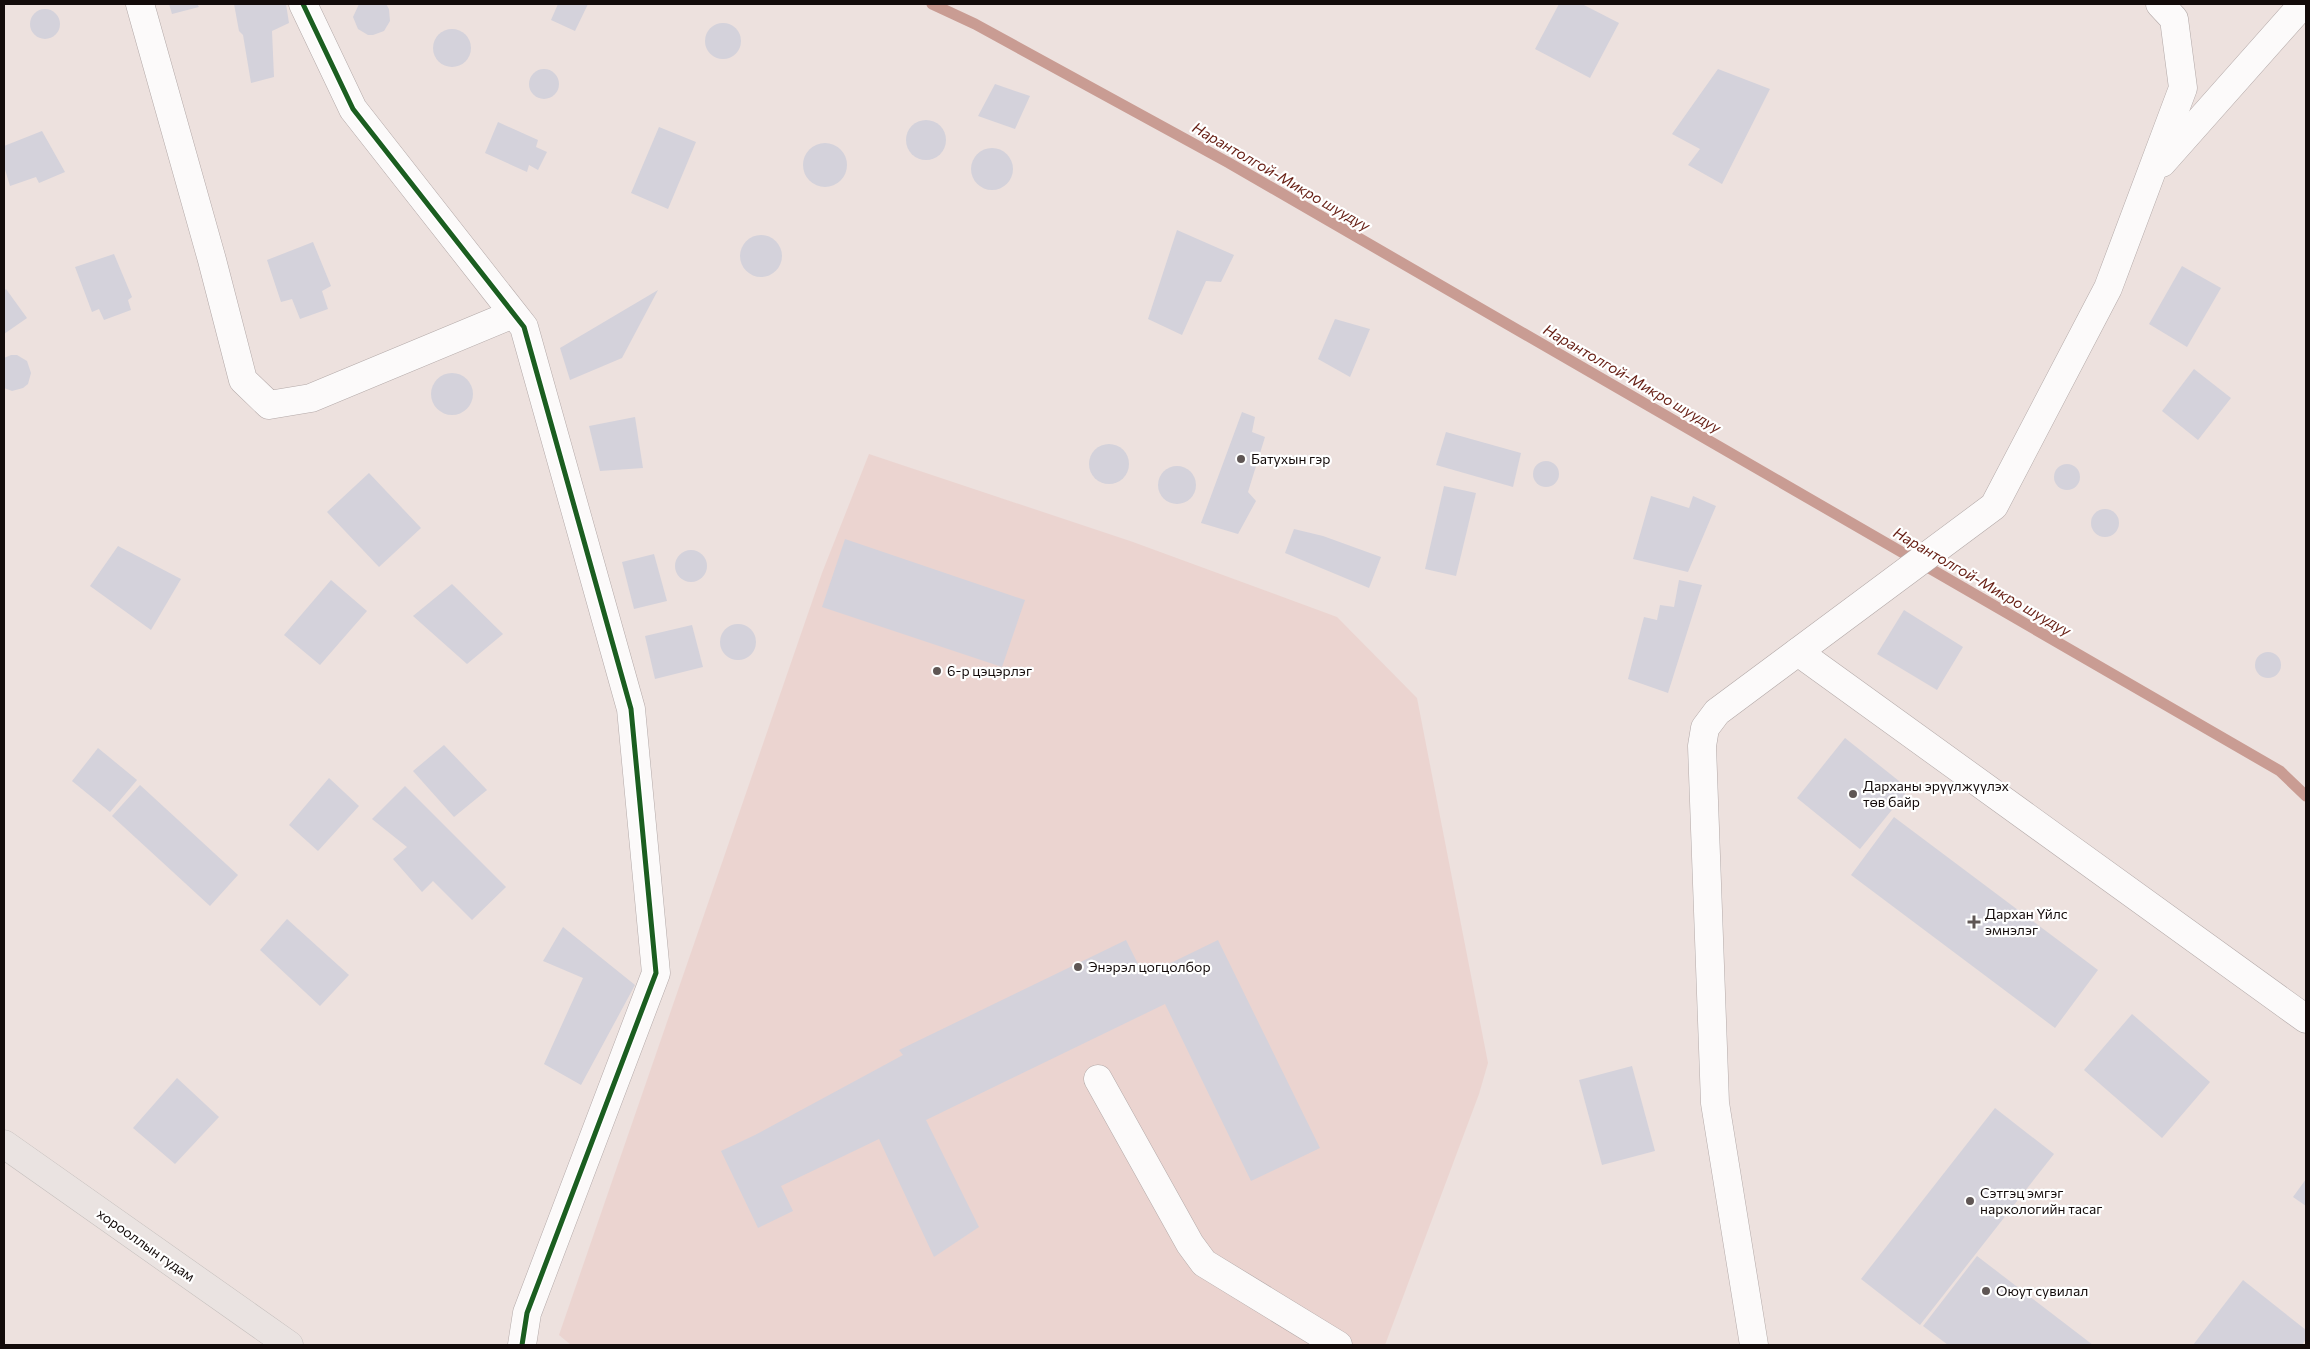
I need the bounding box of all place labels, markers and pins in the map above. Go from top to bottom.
place label: Батухын гэр [1251,450,1330,467]
marker: Батухын гэр [1235,453,1247,465]
place label: 6-р цэцэрлэг [947,662,1032,679]
marker: 6-р цэцэрлэг [931,665,943,677]
place label: Дарханы эрүүлжүүлэх төв байр [1863,777,2009,810]
marker: Дарханы эрүүлжүүлэх төв байр [1847,788,1859,800]
place label: Дархан Үйлс эмнэлэг [1985,905,2068,938]
marker: Дархан Үйлс эмнэлэг [1967,915,1981,929]
place label: Энэрэл цогцолбор [1088,958,1211,975]
marker: Энэрэл цогцолбор [1072,961,1084,973]
place label: Сэтгэц эмгэг наркологийн тасаг [1980,1184,2102,1217]
marker: Сэтгэц эмгэг наркологийн тасаг [1964,1195,1976,1207]
place label: Оюут сувилал [1996,1282,2088,1299]
marker: Оюут сувилал [1980,1285,1992,1297]

